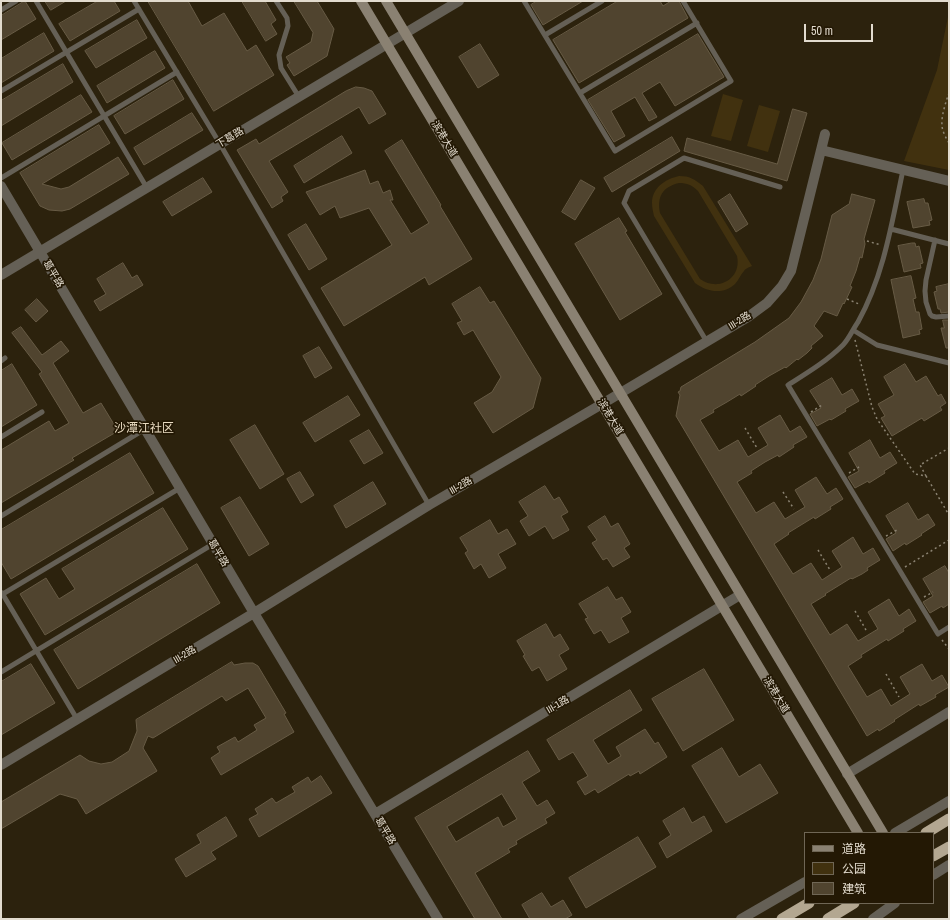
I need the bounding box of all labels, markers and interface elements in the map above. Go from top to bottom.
scale bar [806,16,875,42]
text: 50 m [811,23,833,39]
street label: 滨港大道 [429,119,459,159]
street label: 下葛路 [214,125,246,151]
street label: 葛平路 [40,258,66,290]
street label: III-2路 [727,310,753,332]
street label: 滨港大道 [595,397,625,437]
district label: 沙潭江社区 [114,422,174,436]
street label: III-2路 [448,475,474,497]
street label: 葛平路 [205,537,231,569]
street label: III-2路 [172,644,198,666]
street label: 滨港大道 [761,675,791,715]
street label: III-1路 [545,694,571,716]
street label: 葛平路 [372,815,398,847]
legend [804,832,934,904]
text: 道路 [842,841,866,857]
text: 公园 [842,861,866,877]
text: 建筑 [842,881,866,897]

